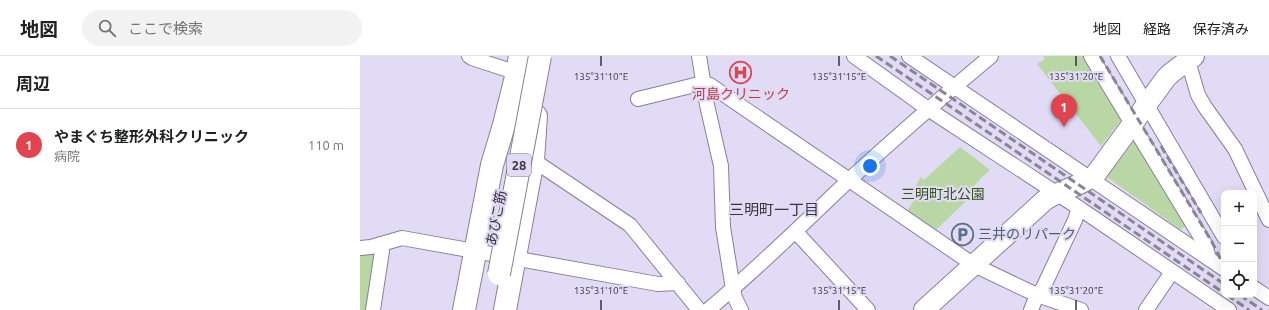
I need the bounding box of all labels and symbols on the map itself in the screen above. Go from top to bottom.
hospital icon: 河島クリニック [728,59,754,85]
text: 135°31'10"E [574,71,629,82]
text: 135°31'15"E [812,71,867,82]
text: 135°31'20"E [1049,71,1104,82]
place label: 河島クリニック [692,86,790,102]
pin: 1 [1051,94,1077,127]
road number: 28 [507,154,531,176]
your location [860,156,880,176]
park label: 三明町北公園 [901,186,985,202]
street label: あびこ筋 [483,189,509,247]
district label: 三明町一丁目 [729,201,819,218]
parking icon: 三井のリパーク [950,221,976,247]
place label: 三井のリパーク [978,226,1076,242]
text: 135°31'10"E [574,285,629,296]
text: 135°31'15"E [812,285,867,296]
text: 135°31'20"E [1049,285,1104,296]

